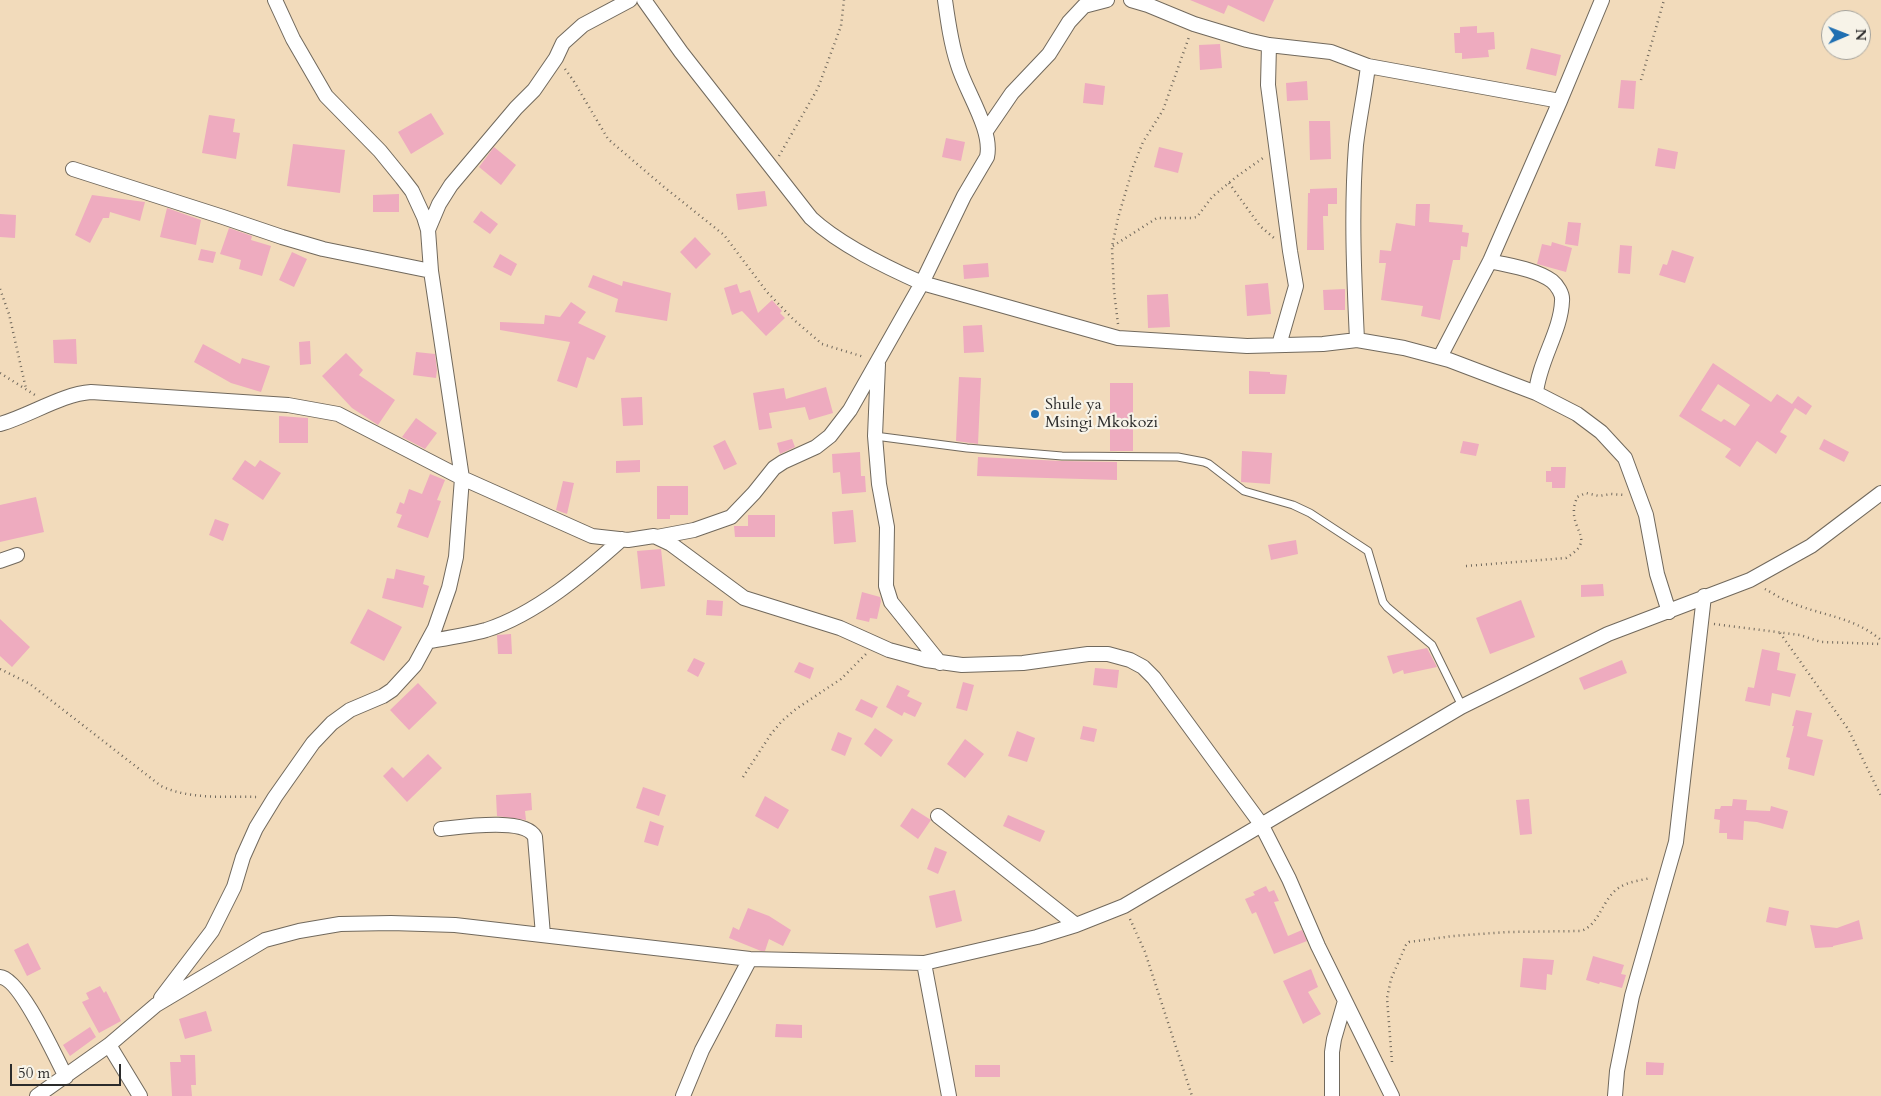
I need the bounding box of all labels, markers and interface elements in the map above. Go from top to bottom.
north arrow [1821,10,1871,60]
text: N [1851,29,1870,41]
place label: Shule ya Msingi Mkokozi [1045,395,1158,433]
marker: Shule ya Msingi Mkokozi [1029,408,1041,420]
scale bar [12,1054,124,1086]
text: 50 m [18,1063,50,1083]

